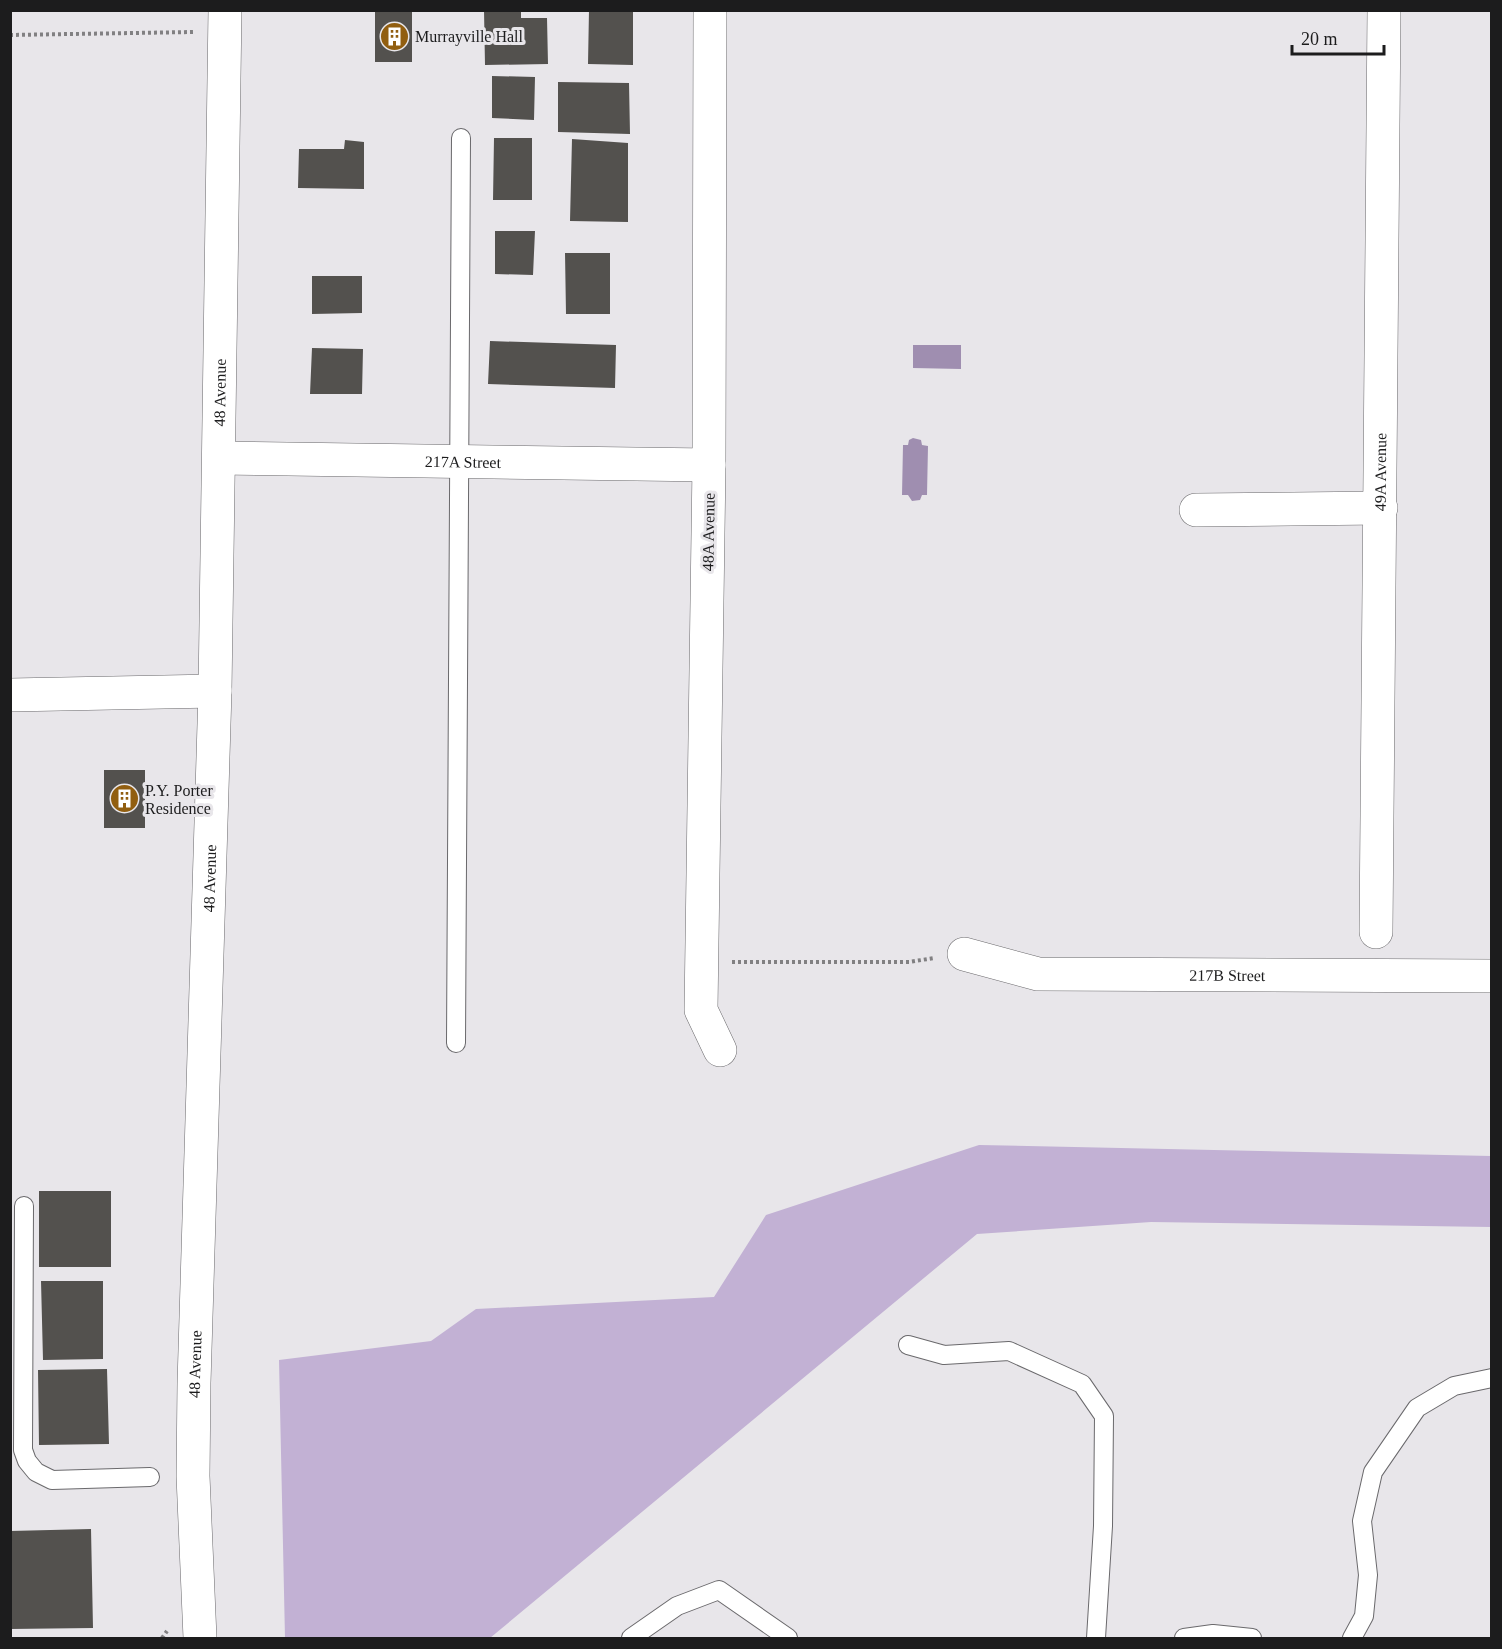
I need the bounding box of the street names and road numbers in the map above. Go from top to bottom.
street label: 48 Avenue [211,359,229,426]
street label: 49A Avenue [1372,433,1389,511]
street label: 217A Street [425,453,502,471]
street label: 48A Avenue [699,493,718,571]
street label: 48 Avenue [200,844,219,913]
street label: 217B Street [1189,967,1266,984]
street label: 48 Avenue [186,1330,205,1398]

